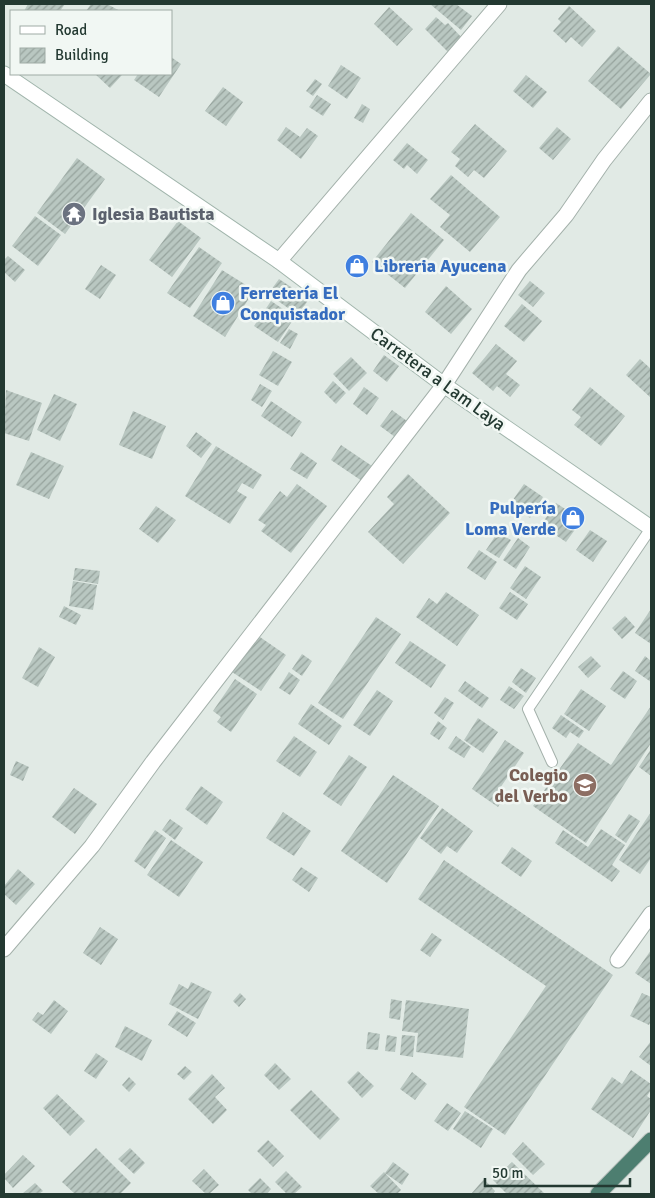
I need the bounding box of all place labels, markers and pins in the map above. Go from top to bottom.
temple icon: Iglesia Bautista [61,201,87,227]
place label: Iglesia Bautista [92,203,215,225]
shop icon: Libreria Ayucena [344,253,370,279]
place label: Libreria Ayucena [374,255,506,277]
place label: Ferretería El Conquistador [240,282,346,325]
shop icon: Ferretería El Conquistador [210,290,236,316]
place label: Pulpería Loma Verde [465,497,556,540]
shop icon: Pulpería Loma Verde [560,505,586,531]
place label: Colegio del Verbo [495,764,568,807]
school or university icon: Colegio del Verbo [572,772,598,798]

